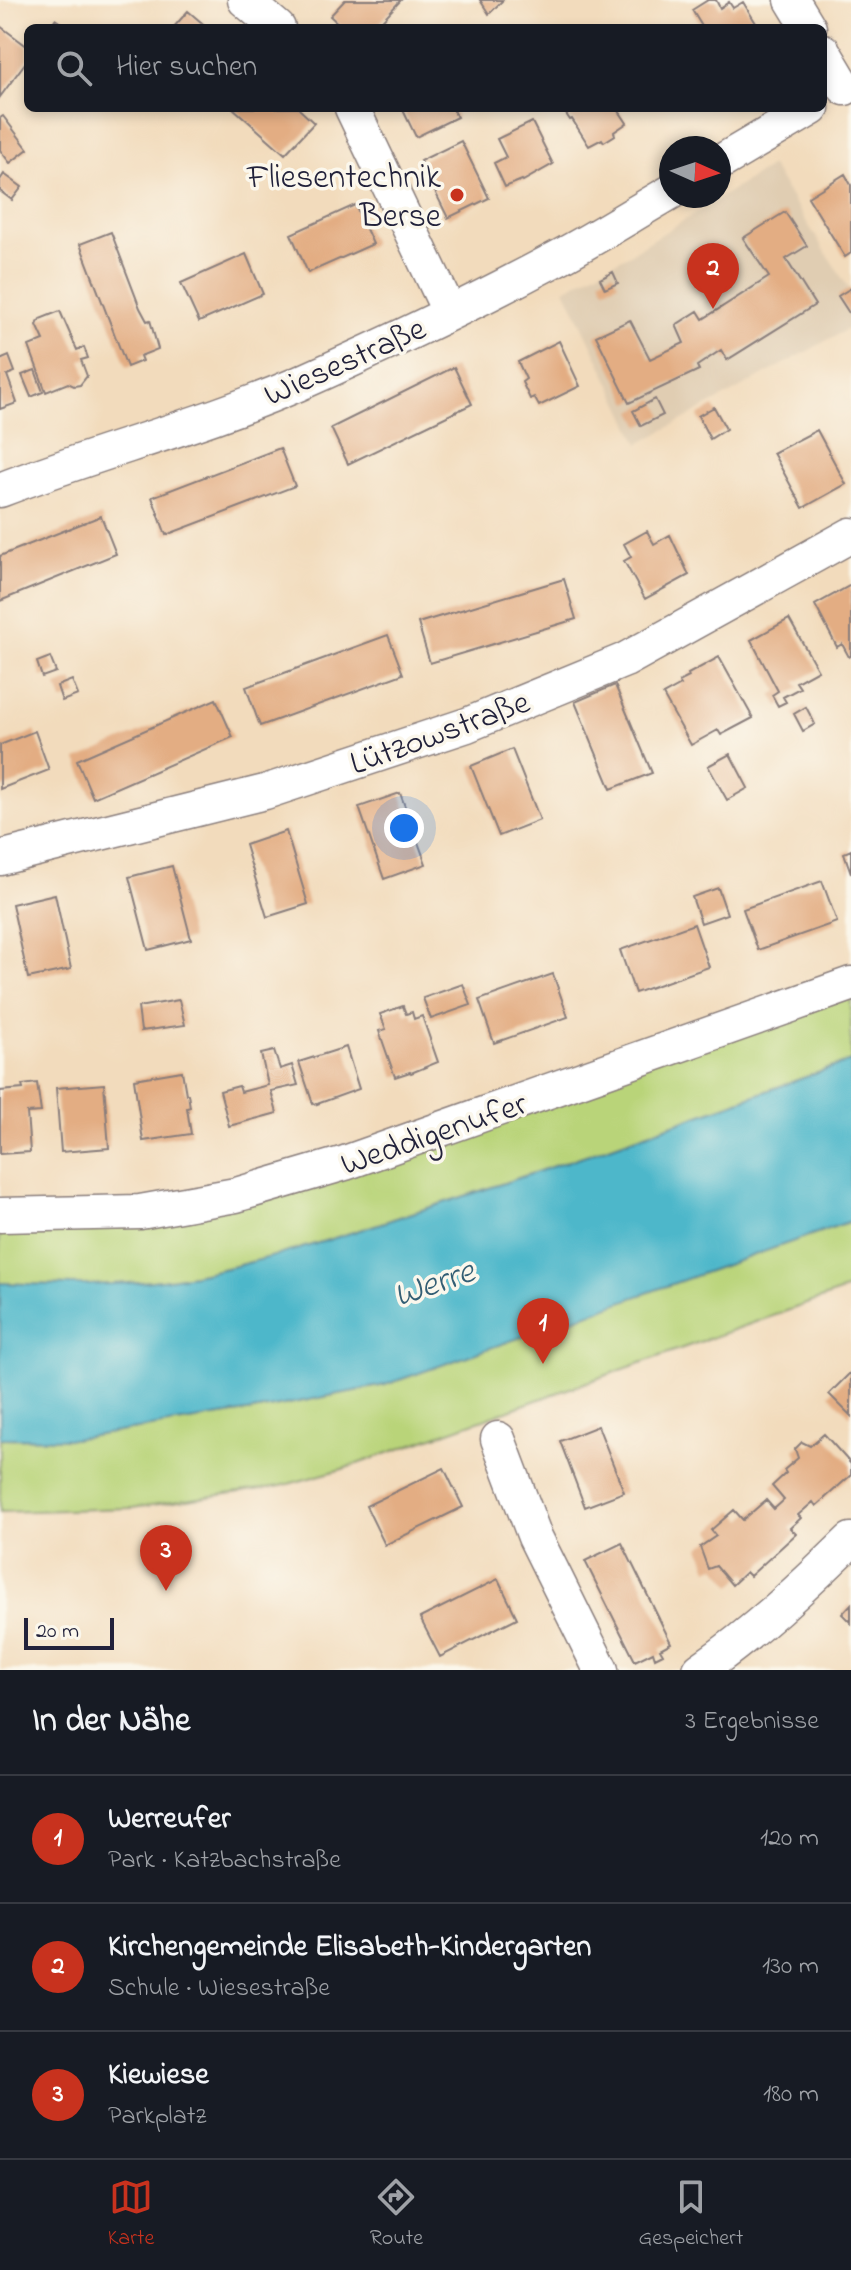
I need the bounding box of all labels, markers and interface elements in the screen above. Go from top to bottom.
search box [24,24,827,112]
icon: search [52,46,96,90]
text: Hier suchen [116,46,257,90]
north arrow [659,136,731,208]
place label: Fliesentechnik Berse [246,154,442,243]
marker: Fliesentechnik Berse [448,186,466,204]
pin: 2 [687,243,739,309]
street label: Wiesestraße [257,305,435,422]
street label: Lützowstraße [343,679,538,790]
your location [384,808,424,848]
street label: Weddigenufer [334,1080,535,1191]
water label: Werre [387,1246,484,1324]
pin: 1 [517,1298,569,1364]
pin: 3 [140,1525,192,1591]
scale bar [24,1614,114,1650]
text: 20 m [36,1616,79,1648]
text: In der Nähe [32,1697,190,1747]
text: 3 Ergebnisse [685,1703,819,1741]
text: Werreufer [108,1798,230,1842]
text: 1 [54,1820,62,1858]
text: 120 m [760,1820,819,1858]
text: Park · Katzbachstraße [108,1842,341,1880]
text: Kirchengemeinde Elisabeth-Kindergarten [108,1926,591,1970]
text: 2 [52,1948,64,1986]
text: 130 m [762,1948,819,1986]
text: Schule · Wiesestraße [108,1970,330,2008]
text: Kiewiese [108,2054,209,2098]
text: 3 [53,2076,63,2114]
text: 180 m [763,2076,819,2114]
text: Parkplatz [108,2098,206,2136]
tab: Karte [108,2175,154,2255]
tab: Route [370,2175,423,2255]
tab: Gespeichert [638,2175,743,2255]

